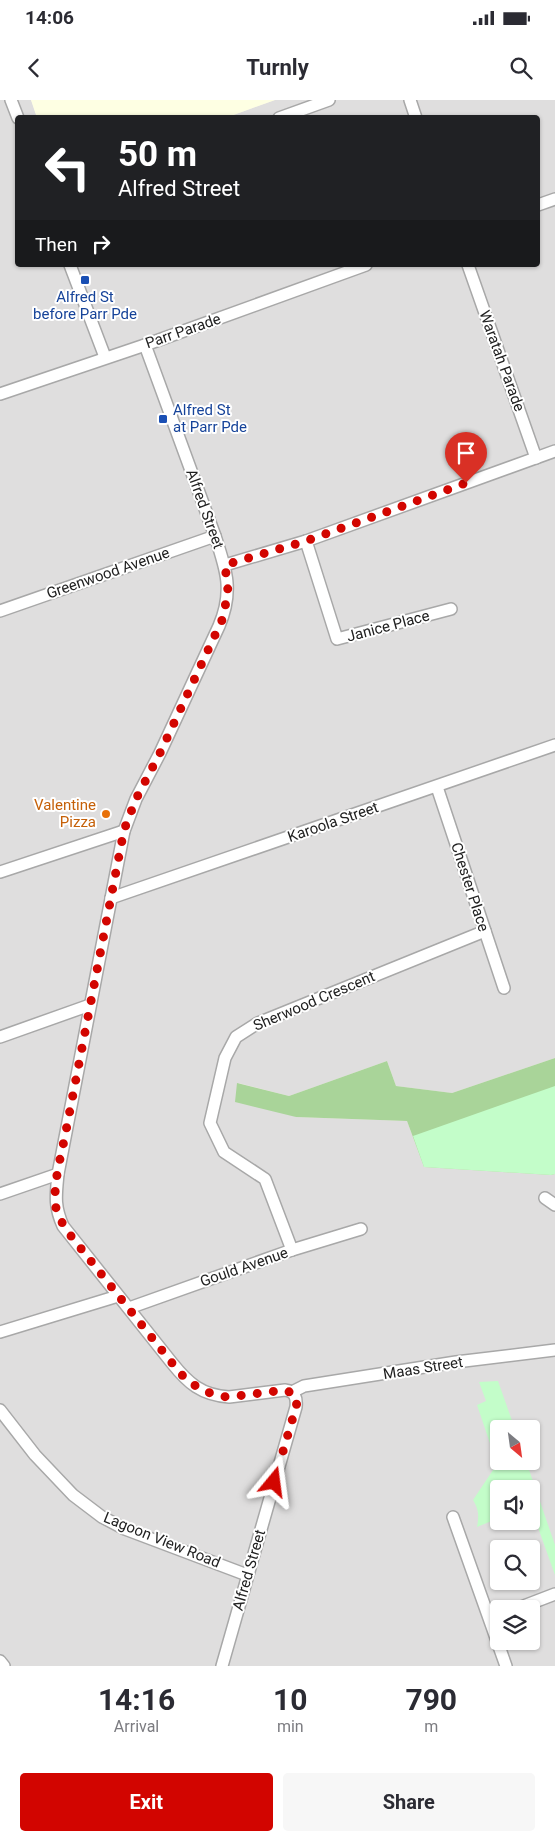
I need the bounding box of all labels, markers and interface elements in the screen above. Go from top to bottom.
text: 14:06 [25,6,74,29]
icon: back [20,54,48,82]
icon: search [507,54,535,82]
text: Turnly [246,55,309,80]
text: 50 m [118,134,197,175]
icon: left [35,135,100,200]
text: Alfred Street [118,176,240,201]
icon: right [87,230,115,258]
text: Then [35,233,77,256]
marker: Alfred St before Parr Pde [79,274,91,286]
place label: Alfred St before Parr Pde [33,288,137,323]
street label: Waratah Parade [475,308,529,414]
street label: Parr Parade [143,310,223,352]
place label: Alfred St at Parr Pde [173,401,247,436]
marker: Alfred St at Parr Pde [157,413,169,425]
pin [445,432,487,483]
icon: arrive [452,439,480,467]
street label: Alfred Street [182,467,228,551]
street label: Greenwood Avenue [44,543,172,603]
street label: Janice Place [345,606,431,646]
place label: Valentine Pizza [34,796,96,831]
street label: Karoola Street [285,798,381,846]
marker: Valentine Pizza [100,808,112,820]
street label: Chester Place [447,840,493,934]
street label: Sherwood Crescent [251,967,378,1035]
street label: Gould Avenue [198,1244,290,1290]
street label: Maas Street [382,1353,464,1383]
north arrow [490,1420,540,1470]
map controls [490,1420,540,1650]
position arrow [247,1455,299,1507]
button: sound [490,1480,540,1530]
street label: Lagoon View Road [101,1508,223,1572]
street label: Alfred Street [229,1527,269,1613]
button: search [490,1540,540,1590]
button: layers [490,1600,540,1650]
text: 14:16 [98,1682,175,1717]
text: 10 [273,1682,308,1717]
text: 790 [405,1682,457,1717]
text: Arrival [114,1717,159,1736]
text: min [277,1717,304,1736]
text: m [424,1717,438,1736]
button: Exit [20,1773,273,1831]
button: Share [283,1773,535,1831]

